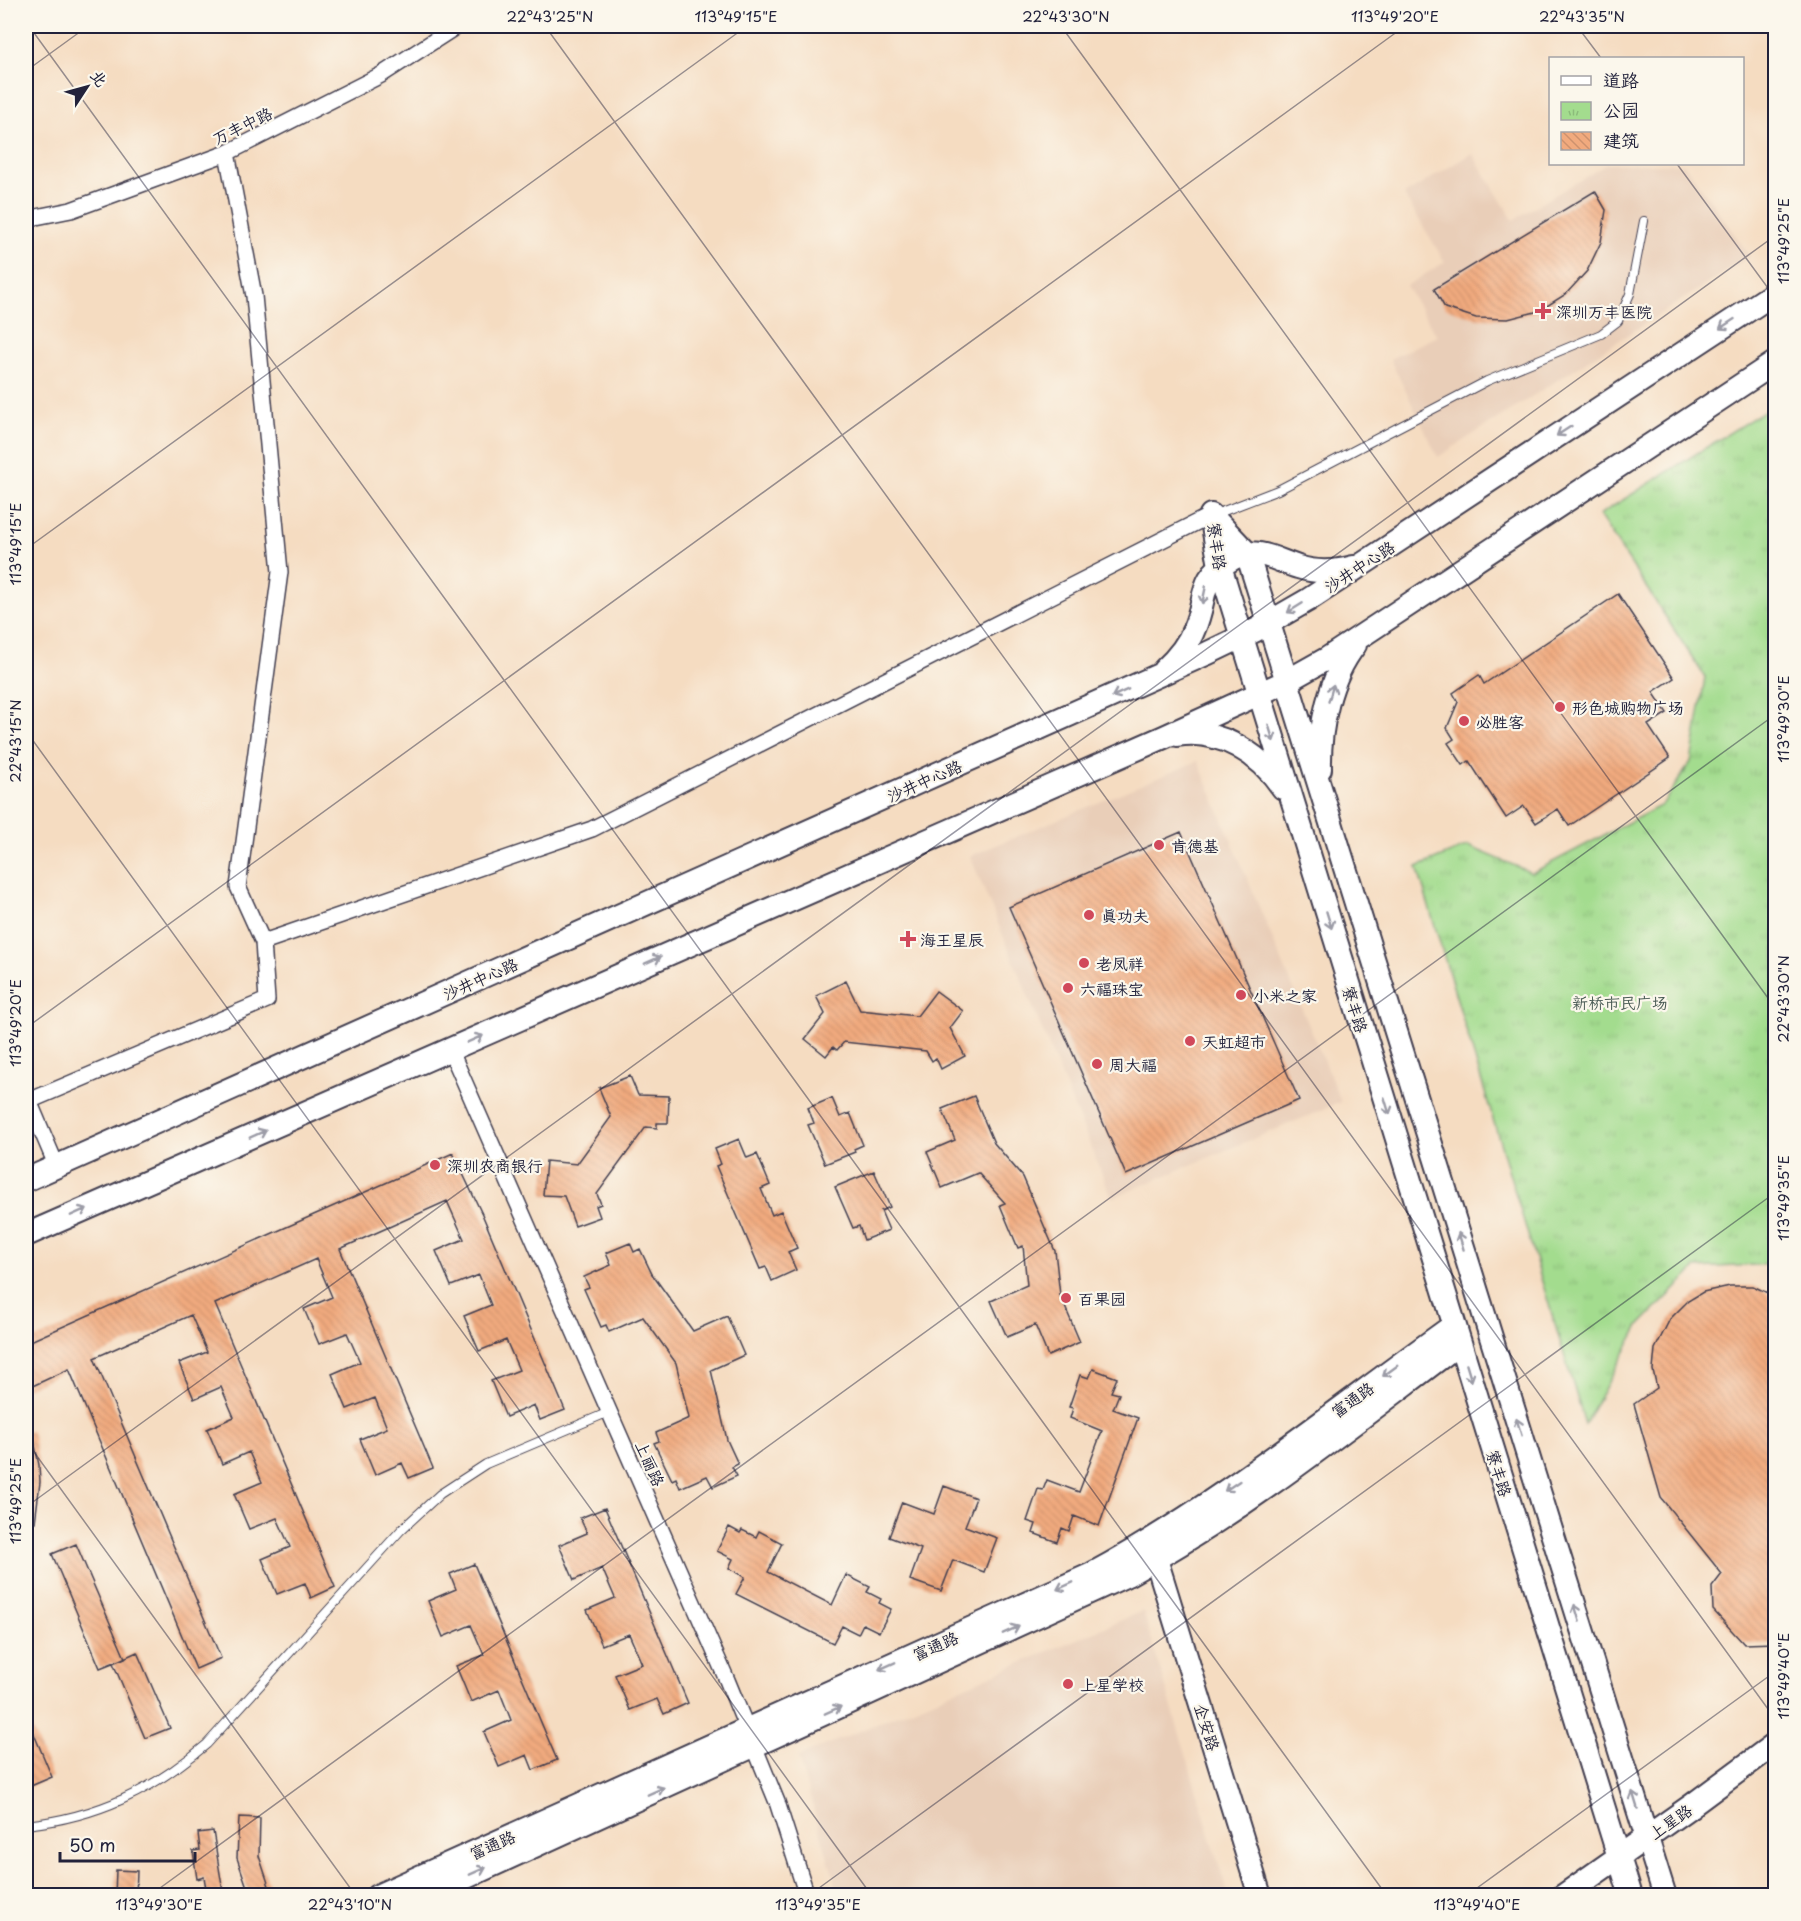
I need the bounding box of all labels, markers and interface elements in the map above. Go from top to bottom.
text: 22°43'25"N [507,4,593,27]
text: 113°49'15"E [694,4,778,27]
text: 22°43'30"N [1022,4,1110,27]
text: 113°49'20"E [1351,4,1439,27]
text: 22°43'35"N [1539,4,1625,27]
north arrow [57,57,117,117]
legend [1549,57,1744,165]
text: 北 [86,64,114,91]
text: 道路 [1603,66,1639,93]
text: 公园 [1603,96,1639,123]
street label: 万丰中路 [208,100,276,150]
text: 建筑 [1603,126,1639,153]
text: 113°49'25"E [1771,198,1794,284]
place label: 深圳万丰医院 [1556,299,1652,323]
marker: 深圳万丰医院 [1534,302,1552,320]
one-way arrow [1719,318,1735,330]
one-way arrow [1555,425,1572,438]
text: 113°49'15"E [3,502,26,586]
street label: 寮丰路 [1203,521,1233,571]
street label: 沙井中心路 [1319,534,1399,598]
one-way arrow [1198,585,1209,604]
one-way arrow [1287,602,1304,614]
text: 113°49'30"E [1771,675,1794,763]
one-way arrow [1326,683,1337,702]
one-way arrow [1112,688,1130,699]
place label: 形色城购物广场 [1572,695,1684,719]
text: 22°43'15"N [3,699,26,783]
marker: 形色城购物广场 [1553,700,1567,714]
place label: 必胜客 [1476,709,1524,733]
marker: 必胜客 [1457,714,1471,728]
one-way arrow [1267,723,1278,742]
street label: 沙井中心路 [883,753,965,807]
place label: 肯德基 [1171,833,1219,857]
marker: 肯德基 [1152,838,1166,852]
place label: 真功夫 [1101,903,1149,927]
marker: 真功夫 [1082,908,1096,922]
one-way arrow [1324,910,1335,929]
place label: 海王星辰 [920,927,984,951]
marker: 海王星辰 [901,932,915,946]
street label: 沙井中心路 [439,951,521,1005]
place label: 老凤祥 [1096,951,1144,975]
one-way arrow [644,954,662,966]
text: 22°43'30"N [1771,955,1794,1043]
marker: 老凤祥 [1077,956,1091,970]
place label: 六福珠宝 [1080,976,1144,1000]
text: 113°49'20"E [3,979,26,1067]
marker: 六福珠宝 [1061,981,1075,995]
place label: 小米之家 [1253,983,1317,1007]
street label: 寮丰路 [1338,983,1374,1035]
marker: 小米之家 [1234,988,1248,1002]
park label: 新桥市民广场 [1572,990,1668,1014]
place label: 天虹超市 [1202,1029,1266,1053]
one-way arrow [465,1032,483,1044]
marker: 天虹超市 [1183,1034,1197,1048]
place label: 周大福 [1109,1052,1157,1076]
marker: 周大福 [1090,1057,1104,1071]
one-way arrow [1382,1096,1393,1115]
one-way arrow [248,1127,266,1139]
place label: 深圳农商银行 [447,1153,543,1177]
text: 113°49'35"E [1771,1155,1794,1241]
marker: 深圳农商银行 [428,1158,442,1172]
one-way arrow [69,1206,88,1217]
one-way arrow [1455,1232,1466,1251]
place label: 百果园 [1078,1286,1126,1310]
marker: 百果园 [1059,1291,1073,1305]
one-way arrow [1464,1363,1475,1382]
one-way arrow [1382,1365,1398,1378]
street label: 富通路 [1326,1375,1378,1423]
one-way arrow [1513,1418,1524,1437]
street label: 上丽路 [630,1436,672,1490]
street label: 寮丰路 [1482,1447,1518,1499]
text: 113°49'25"E [3,1458,26,1544]
one-way arrow [1225,1480,1241,1492]
one-way arrow [1056,1581,1075,1592]
one-way arrow [1571,1604,1582,1623]
one-way arrow [1001,1623,1019,1635]
street label: 富通路 [908,1624,962,1666]
text: 113°49'40"E [1771,1632,1794,1720]
one-way arrow [879,1661,897,1672]
place label: 上星学校 [1080,1672,1144,1696]
marker: 上星学校 [1061,1677,1075,1691]
street label: 企安路 [1190,1701,1226,1753]
one-way arrow [824,1704,842,1716]
one-way arrow [646,1784,664,1796]
one-way arrow [1629,1791,1640,1810]
street label: 上星路 [1643,1797,1697,1845]
street label: 富通路 [465,1823,519,1865]
scale bar [60,1825,195,1863]
text: 50 m [69,1831,116,1858]
one-way arrow [469,1865,487,1876]
text: 113°49'30"E [115,1892,203,1915]
text: 22°43'10"N [308,1892,392,1915]
text: 113°49'35"E [775,1892,861,1915]
text: 113°49'40"E [1433,1892,1521,1915]

